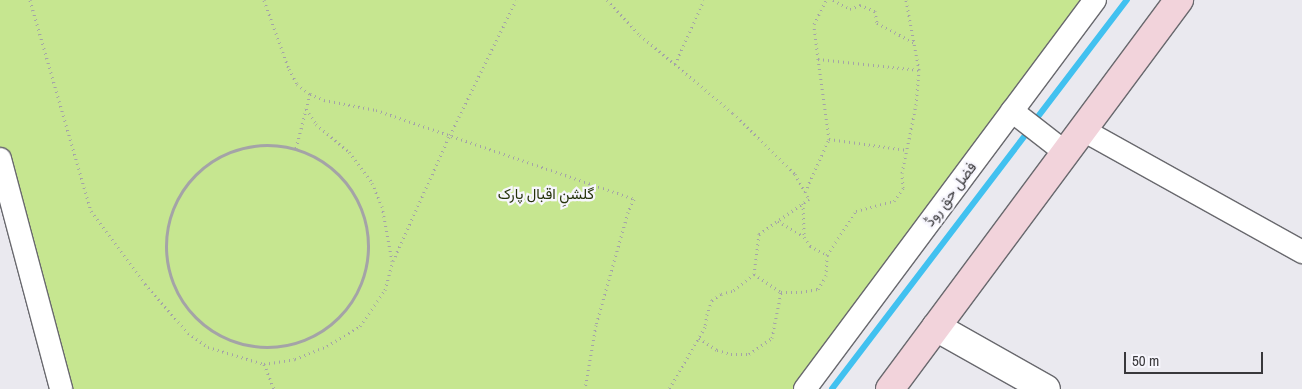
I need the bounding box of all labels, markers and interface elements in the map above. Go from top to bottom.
street label: فضل حق روڈ [920,158,980,230]
park label: گلشنِ اقبال پارک [498,185,594,203]
scale bar [1127,342,1266,374]
text: 50 m [1132,350,1159,371]

